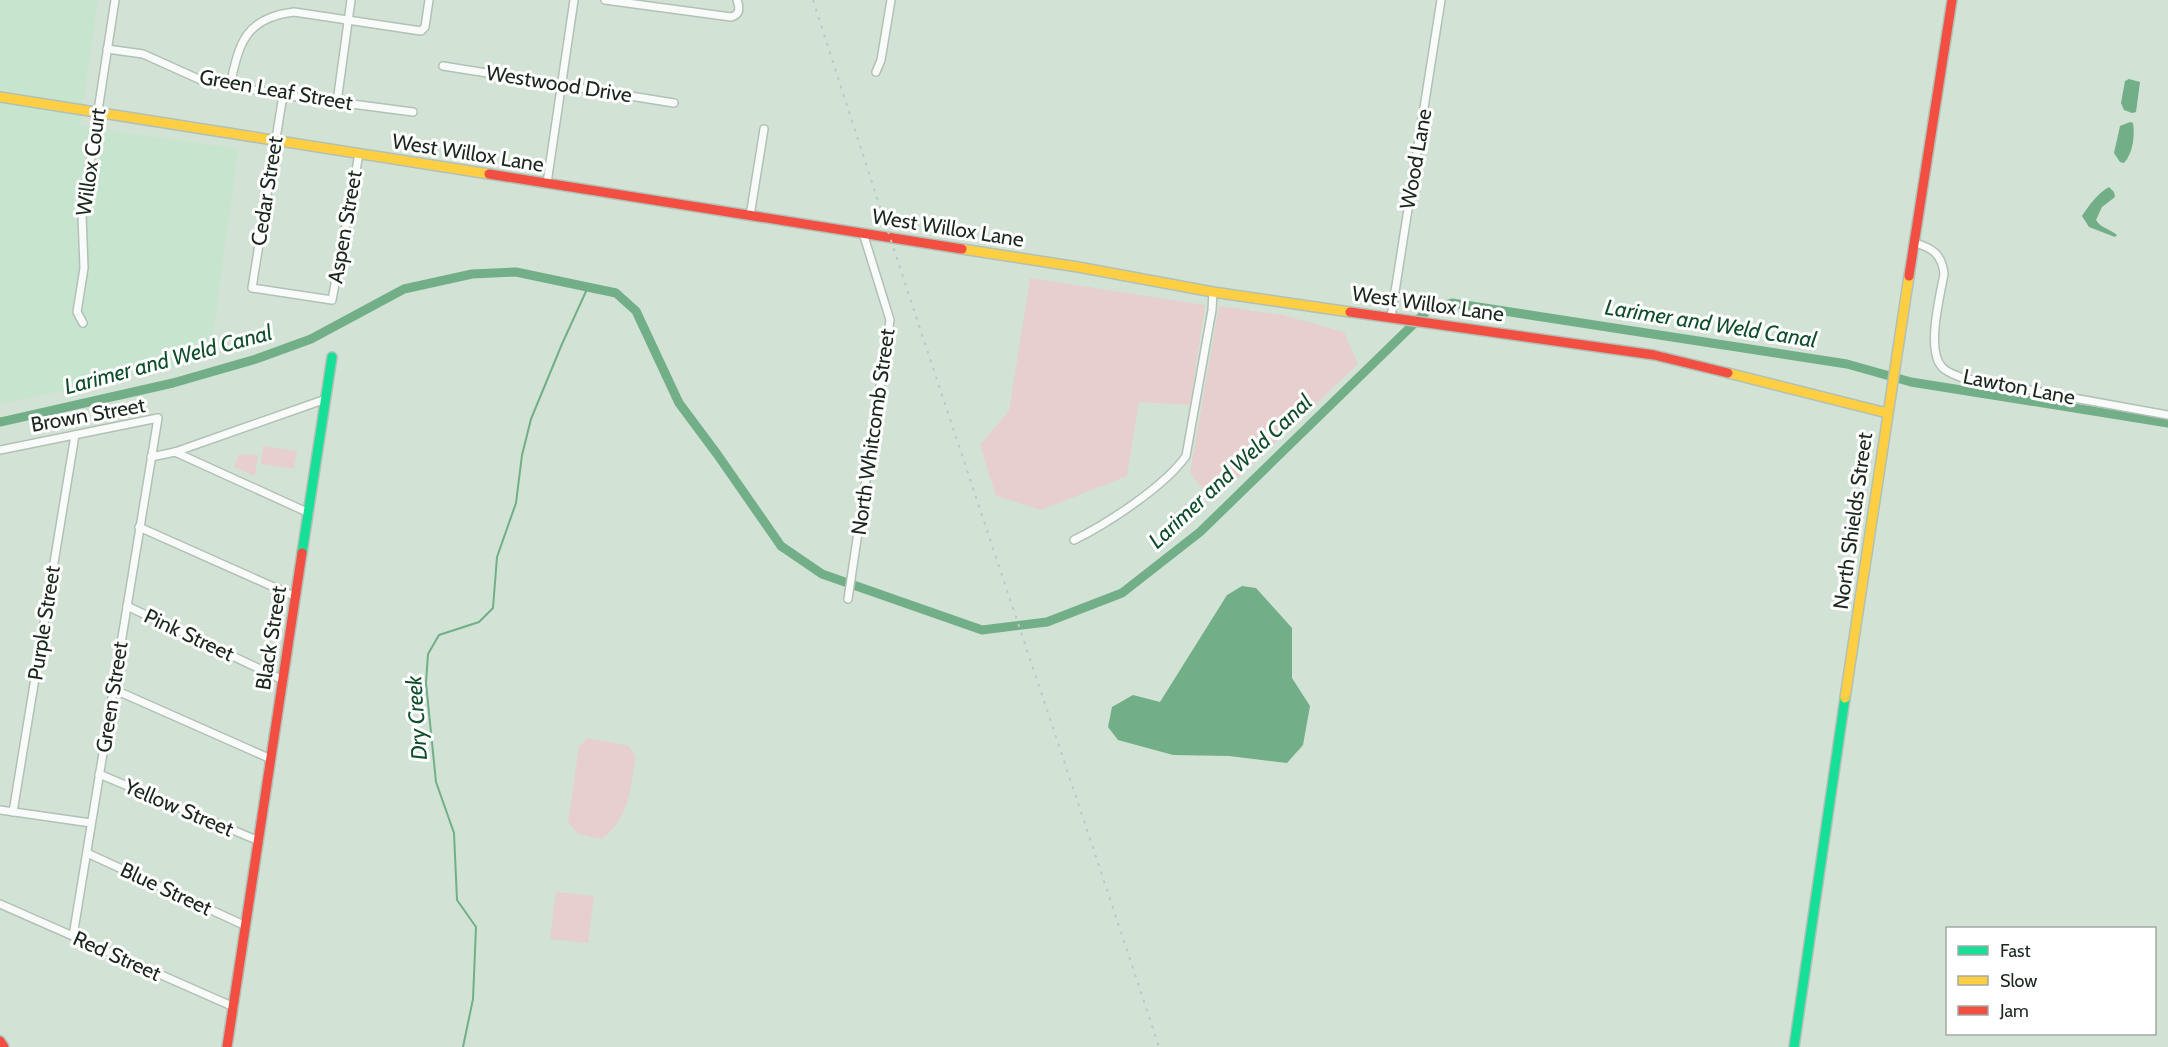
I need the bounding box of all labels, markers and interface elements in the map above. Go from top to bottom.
street label: Westwood Drive [484,60,634,107]
street label: Green Leaf Street [198,64,355,115]
street label: Willox Court [71,106,110,218]
street label: Wood Lane [1394,106,1437,211]
street label: West Willox Lane [390,128,546,177]
street label: Cedar Street [246,134,287,247]
street label: Aspen Street [322,168,367,285]
street label: West Willox Lane [870,203,1026,252]
street label: West Willox Lane [1350,280,1506,327]
water label: Larimer and Weld Canal [1603,293,1820,354]
water label: Larimer and Weld Canal [61,319,276,400]
street label: North Whitcomb Street [846,327,899,537]
street label: Lawton Lane [1961,363,2078,410]
water label: Larimer and Weld Canal [1143,388,1318,554]
street label: Brown Street [29,392,147,437]
street label: North Shields Street [1828,431,1877,611]
street label: Purple Street [22,564,65,682]
street label: Black Street [250,584,291,692]
street label: Pink Street [140,603,238,666]
street label: Green Street [90,640,133,754]
water label: Dry Creek [400,674,433,761]
street label: Yellow Street [120,773,237,842]
street label: Blue Street [117,857,216,921]
street label: Red Street [69,925,165,986]
legend [1946,927,2156,1035]
text: Fast [2000,940,2031,962]
text: Slow [2000,970,2037,992]
text: Jam [1999,1000,2029,1022]

